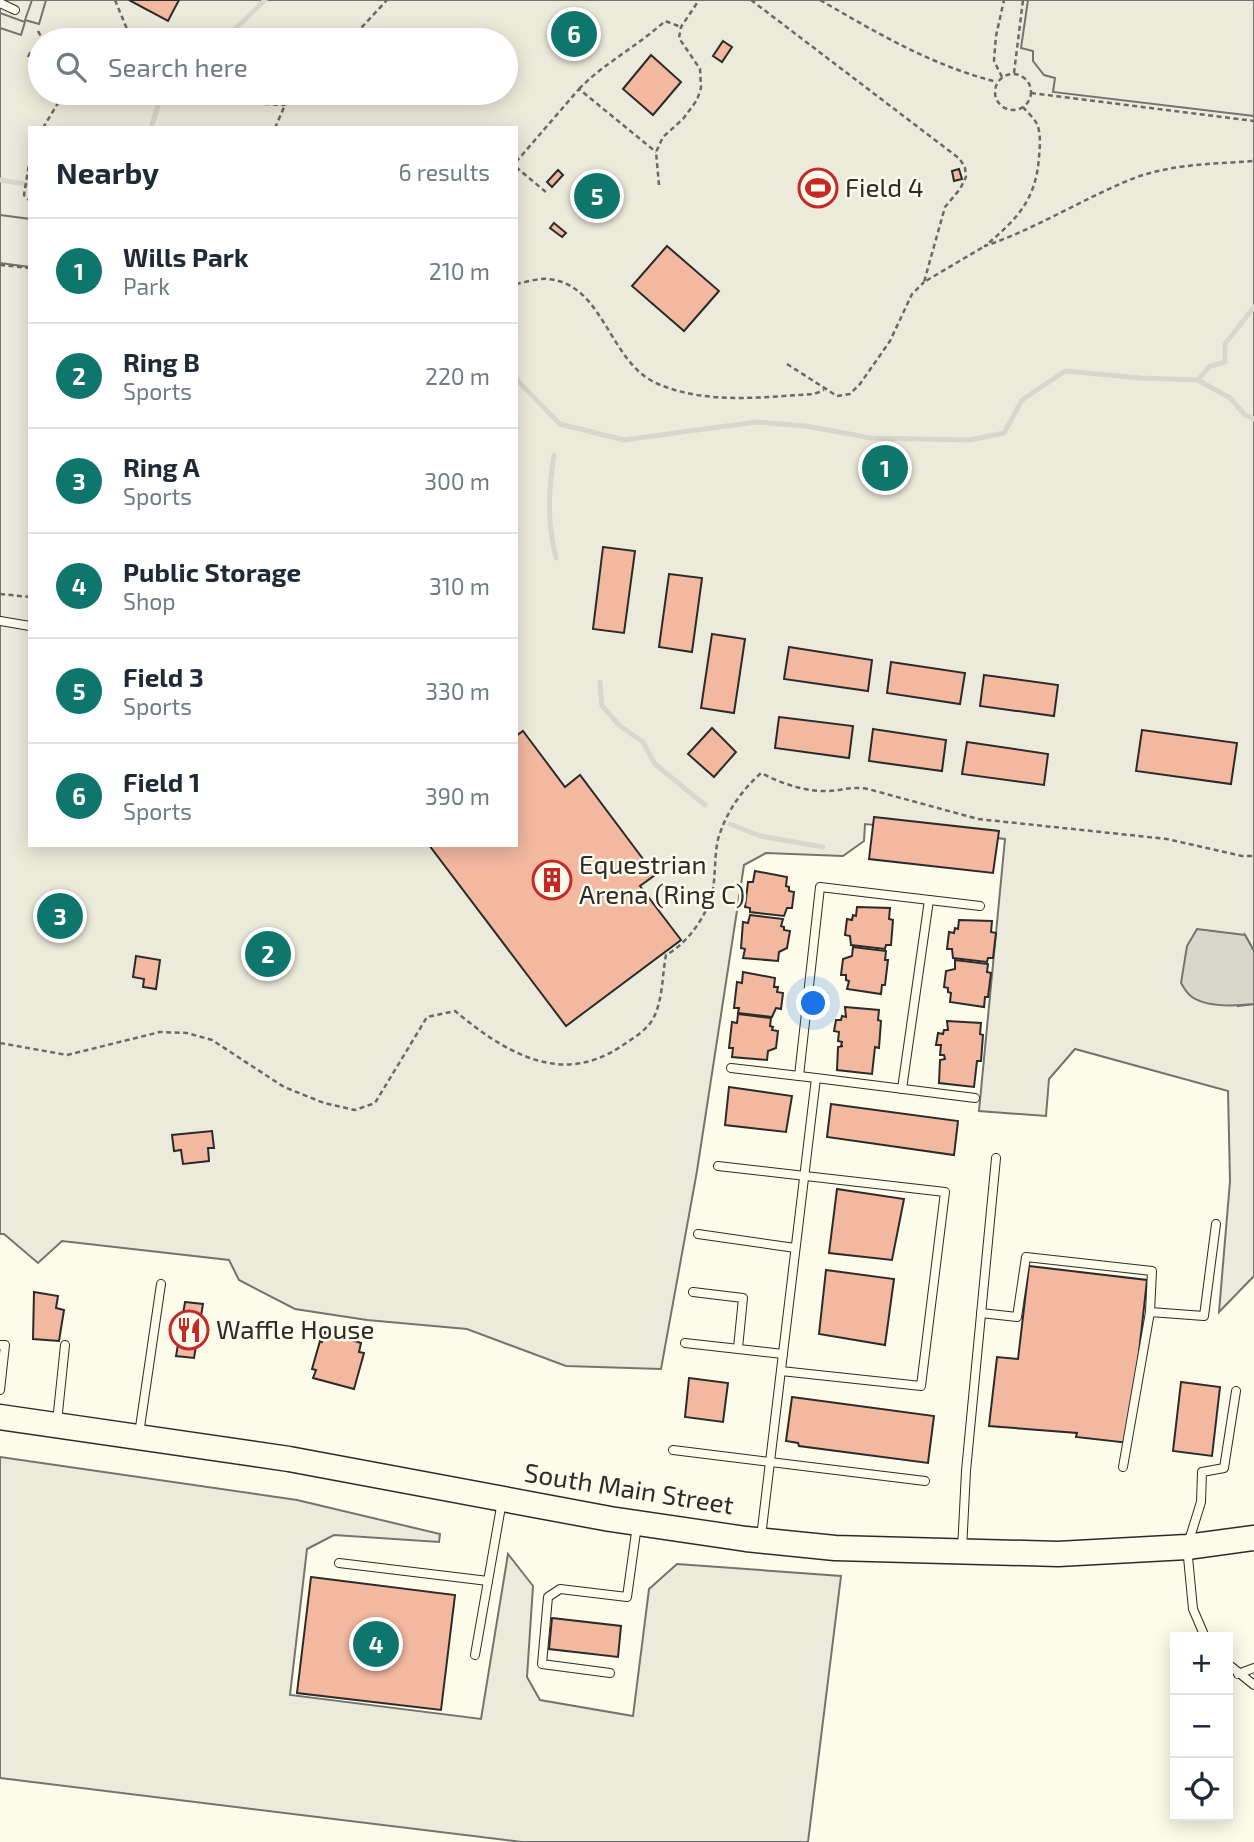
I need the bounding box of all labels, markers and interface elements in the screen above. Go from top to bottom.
pin: 6 [551,8,597,60]
search box [28,28,518,105]
icon: search [52,48,90,86]
text: Search here [108,51,248,82]
text: Nearby [56,154,159,190]
text: 6 results [399,158,490,186]
sports icon: Field 4 [797,167,839,209]
pin: 5 [574,170,620,222]
place label: Field 4 [845,171,924,202]
text: Wills Park [123,241,248,272]
text: 1 [74,257,84,285]
text: 210 m [429,257,490,285]
text: Park [123,272,170,300]
text: Ring B [123,346,200,377]
text: 2 [72,362,86,390]
text: 220 m [425,362,490,390]
text: Sports [123,377,192,405]
pin: 1 [862,442,908,494]
text: Ring A [123,451,200,482]
text: 3 [72,467,86,495]
text: 300 m [424,467,490,495]
text: Sports [123,482,192,510]
text: Public Storage [123,556,301,587]
text: 4 [72,572,86,600]
text: 310 m [429,572,490,600]
text: Shop [123,587,176,615]
text: Field 3 [123,661,204,692]
text: 5 [73,677,85,705]
text: 330 m [425,677,490,705]
text: Sports [123,692,192,720]
text: Field 1 [123,766,200,797]
text: 6 [72,782,86,810]
text: 390 m [425,782,490,810]
text: Sports [123,797,192,825]
place label: Equestrian Arena (Ring C) [579,848,745,909]
building icon: Equestrian Arena (Ring C) [531,859,573,901]
pin: 3 [37,890,83,942]
pin: 2 [245,928,291,980]
your location [796,986,830,1020]
restaurant icon: Waffle House [168,1309,210,1351]
place label: Waffle House [216,1313,375,1344]
street label: South Main Street [522,1456,736,1519]
pin: 4 [353,1618,399,1670]
map controls [1170,1632,1233,1821]
button: + [1170,1632,1233,1695]
button: − [1170,1695,1233,1758]
button: locate [1170,1758,1233,1821]

